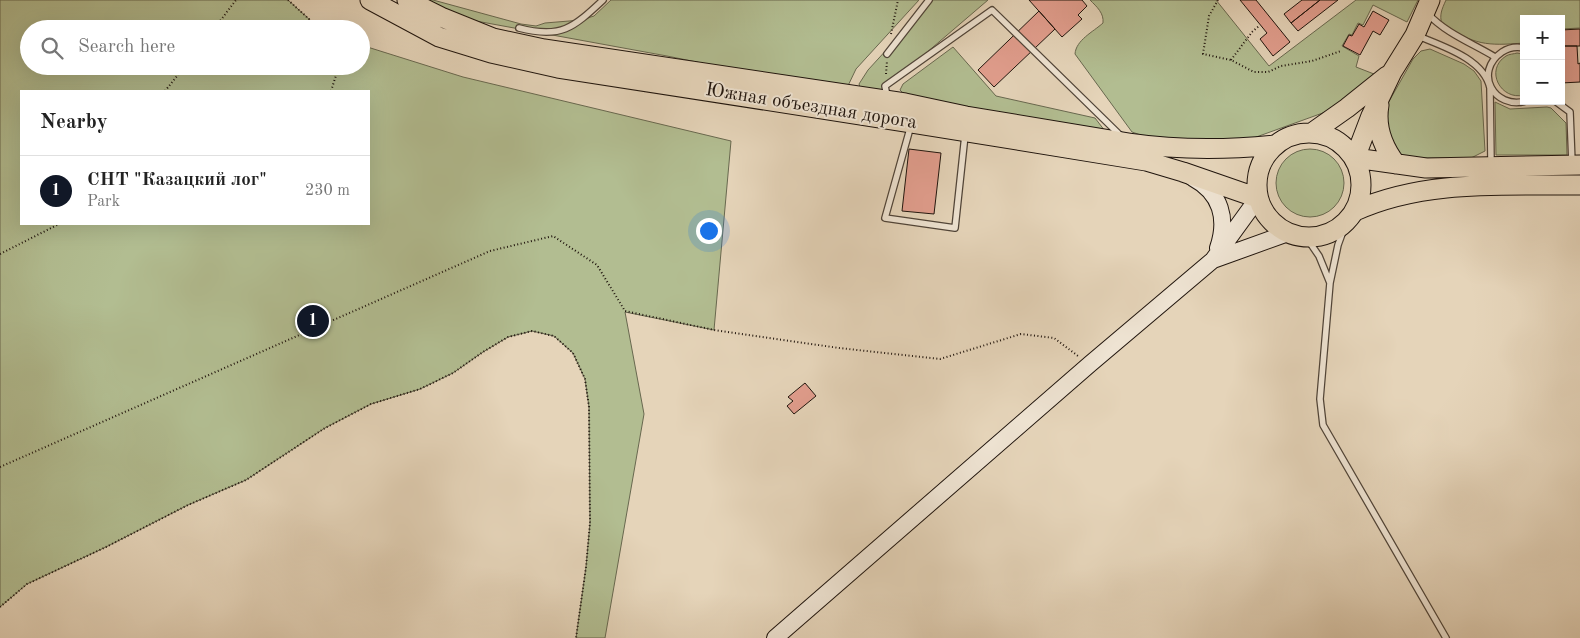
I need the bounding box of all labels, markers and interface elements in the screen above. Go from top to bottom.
map controls [1520,15,1565,105]
button: + [1520,15,1565,60]
search box [20,20,370,75]
icon: search [38,34,66,62]
text: Search here [78,38,175,57]
button: − [1520,60,1565,105]
street label: Южная объездная дорога [704,81,919,133]
text: Nearby [40,112,108,133]
text: СНТ "Казацкий лог" [87,171,267,190]
text: 1 [51,183,61,199]
text: 230 m [305,183,350,199]
text: Park [87,194,120,210]
your location [696,218,722,244]
pin: 1 [297,302,329,340]

